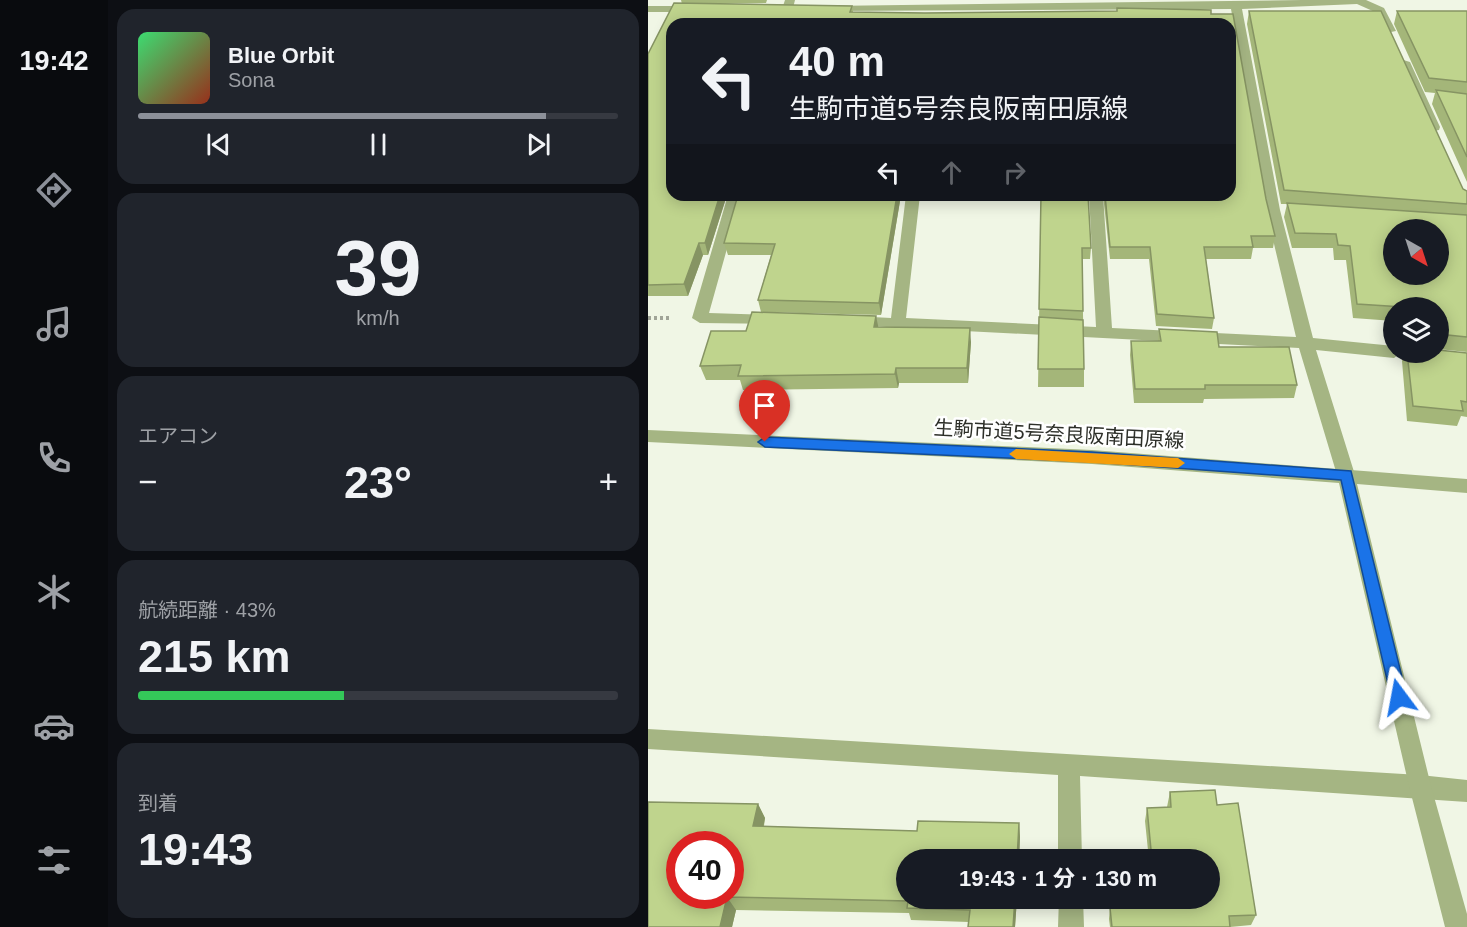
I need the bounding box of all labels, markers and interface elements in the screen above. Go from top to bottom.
text: 40 m [789,38,885,85]
icon: left [690,42,768,120]
text: Blue Orbit [228,43,334,68]
text: 19:42 [19,46,89,76]
text: Sona [228,69,275,91]
text: 生駒市道5号奈良阪南田原線 [789,94,1128,124]
icon: previous [202,128,235,161]
icon: pause [362,128,395,161]
icon: next [522,128,555,161]
icon: left [872,156,905,189]
icon: ahead [935,156,968,189]
icon: right [998,156,1031,189]
icon: directions [33,169,75,211]
north arrow [1383,219,1449,285]
map controls [1383,219,1449,363]
text: 39 [335,224,421,312]
button: layers [1383,297,1449,363]
icon: music [33,303,75,345]
text: km/h [356,307,400,329]
pin [739,380,790,442]
icon: arrive [748,389,781,422]
street label: 生駒市道5号奈良阪南田原線 [933,416,1185,452]
text: エアコン [138,425,218,447]
icon: phone [33,437,75,479]
text: 23° [344,457,412,508]
text: − [138,463,157,500]
text: + [599,463,618,500]
icon: climate [33,571,75,613]
text: 航続距離 · 43% [138,599,276,621]
text: 215 km [138,631,291,682]
position arrow [1367,665,1431,729]
icon: car [33,705,75,747]
text: 到着 [138,792,178,814]
text: 19:43 [138,824,253,875]
speed limit sign: 40 [666,831,744,909]
icon: filters [33,839,75,881]
text: 19:43 · 1 分 · 130 m [959,866,1157,891]

